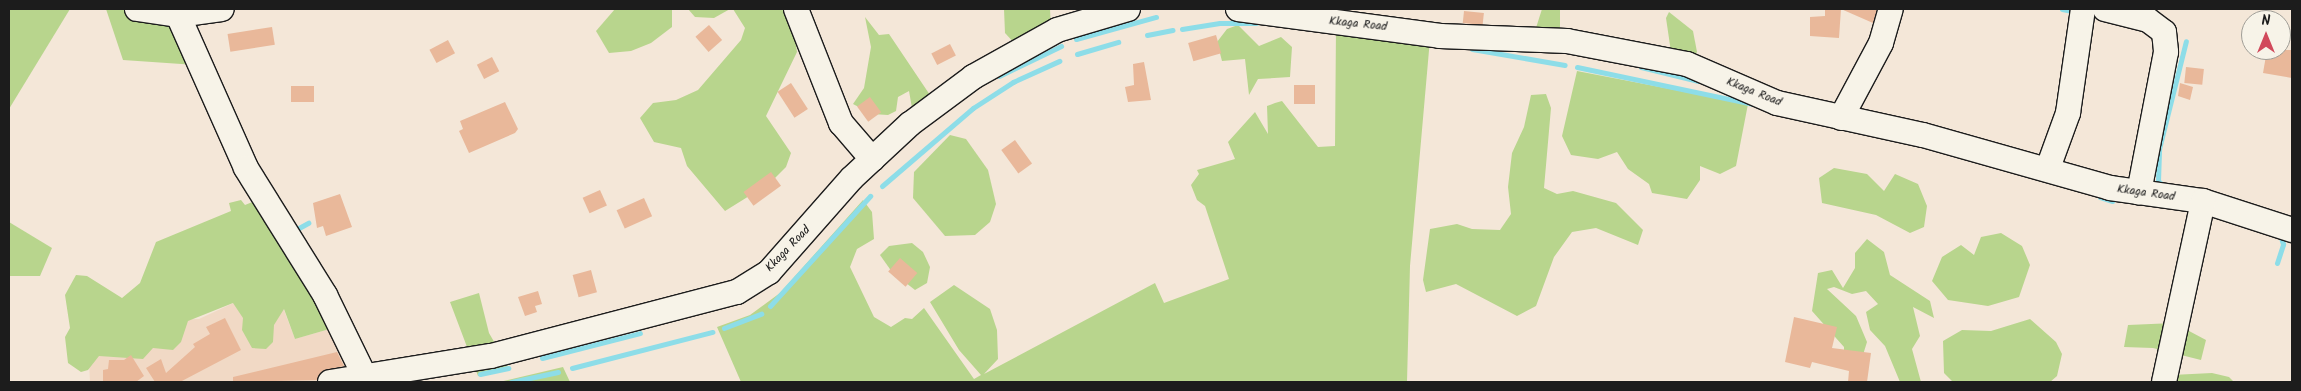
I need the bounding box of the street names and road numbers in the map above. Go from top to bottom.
street label: Kkaga Road [1328,14,1388,34]
street label: Kkaga Road [1724,74,1784,110]
street label: Kkaga Road [2116,182,2176,204]
street label: Kkaga Road [762,223,814,275]

